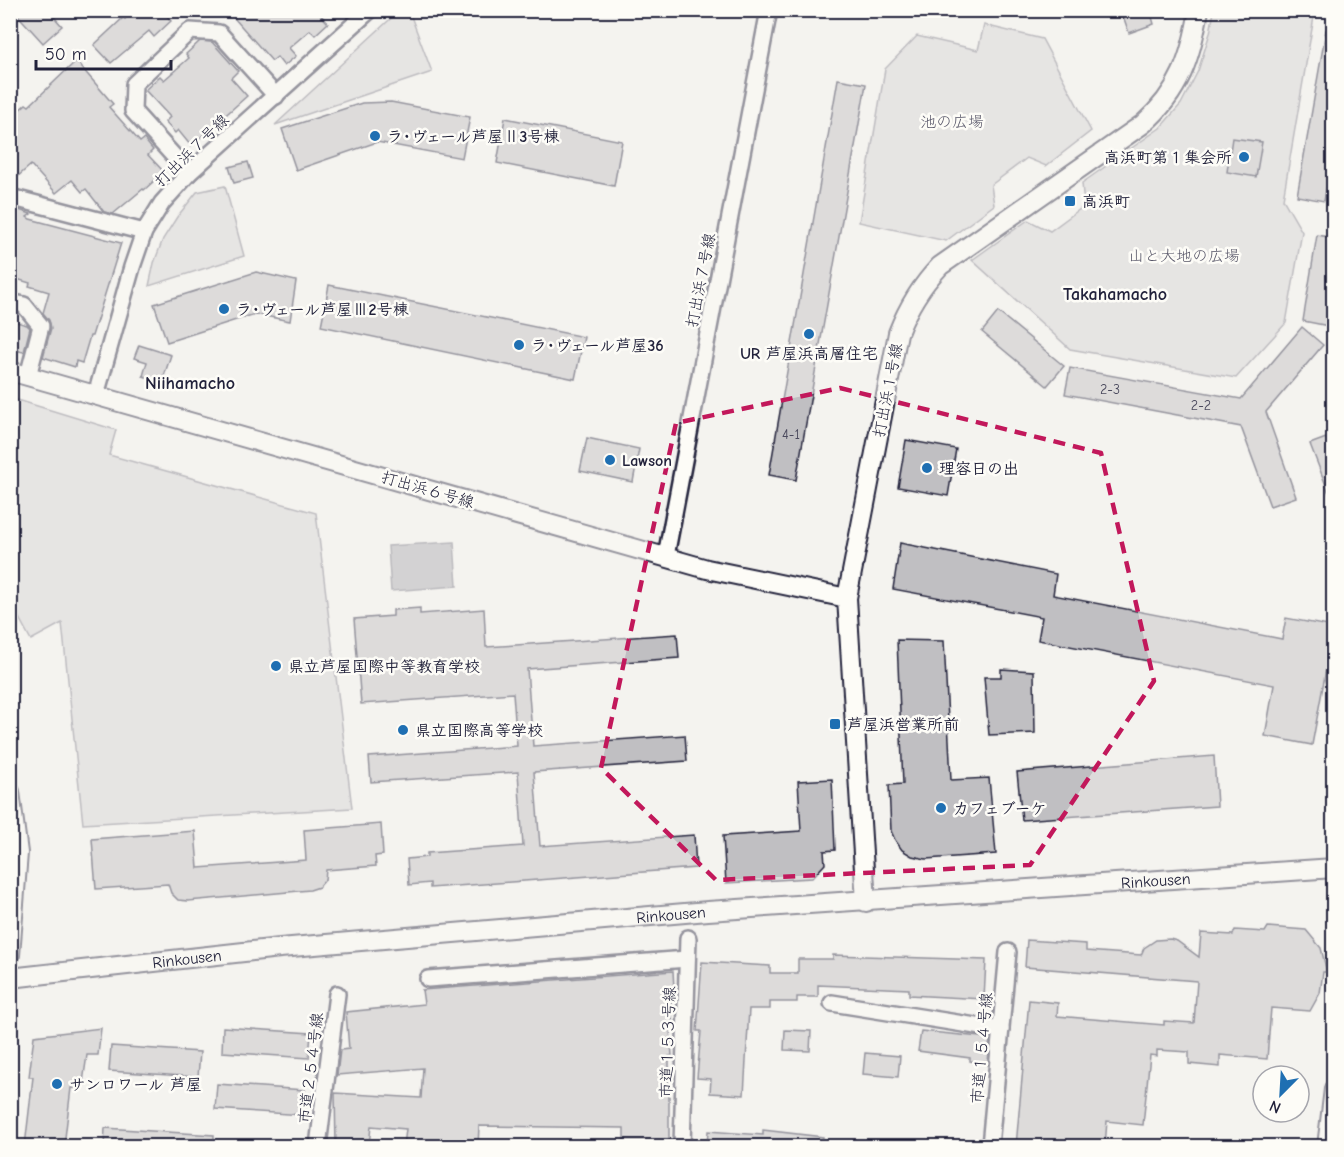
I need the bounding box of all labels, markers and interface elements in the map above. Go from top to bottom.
scale bar [36,33,171,71]
text: 50 m [45,44,87,65]
street label: 打出浜７号線 [151,111,232,191]
park label: 池の広場 [920,113,984,131]
place label: ラ･ヴェール芦屋Ⅱ3号棟 [387,128,560,146]
marker: ラ･ヴェール芦屋Ⅱ3号棟 [368,129,382,143]
place label: 高浜町第１集会所 [1104,149,1232,167]
marker: 高浜町第１集会所 [1237,150,1251,164]
place label: 高浜町 [1082,193,1130,211]
marker: 高浜町 [1063,194,1077,208]
street label: 打出浜７号線 [683,231,719,329]
park label: 山と大地の広場 [1128,247,1240,265]
district label: Takahamacho [1063,284,1167,305]
place label: ラ･ヴェール芦屋Ⅲ2号棟 [236,301,409,319]
marker: ラ･ヴェール芦屋Ⅲ2号棟 [217,302,231,316]
marker: UR 芦屋浜高層住宅 [802,327,816,341]
place label: ラ･ヴェール芦屋36 [531,337,664,355]
marker: ラ･ヴェール芦屋36 [512,338,526,352]
street label: 打出浜１号線 [870,341,906,439]
place label: UR 芦屋浜高層住宅 [740,345,878,363]
district label: Niihamacho [145,373,235,394]
house number: 2-3 [1100,381,1120,398]
house number: 2-2 [1191,397,1211,414]
house number: 4-1 [782,426,800,443]
place label: Lawson [622,452,672,470]
marker: Lawson [603,453,617,467]
place label: 理容日の出 [939,460,1019,478]
marker: 理容日の出 [920,461,934,475]
street label: 打出浜６号線 [379,468,476,512]
place label: 県立芦屋国際中等教育学校 [288,658,480,676]
marker: 県立芦屋国際中等教育学校 [269,659,283,673]
place label: 芦屋浜営業所前 [847,716,959,734]
marker: 芦屋浜営業所前 [828,717,842,731]
place label: 県立国際高等学校 [415,722,543,740]
marker: 県立国際高等学校 [396,723,410,737]
place label: カフェブーケ [953,800,1047,818]
marker: カフェブーケ [934,801,948,815]
street label: Rinkousen [1120,870,1191,893]
street label: Rinkousen [636,903,706,927]
street label: Rinkousen [151,947,223,972]
street label: 市道１５３号線 [657,986,679,1098]
street label: 市道１５４号線 [968,992,996,1105]
street label: 市道２５４号線 [295,1011,327,1125]
north arrow [1251,1064,1311,1124]
place label: サンロワール 芦屋 [69,1076,202,1094]
marker: サンロワール 芦屋 [50,1077,64,1091]
text: N [1267,1096,1284,1117]

